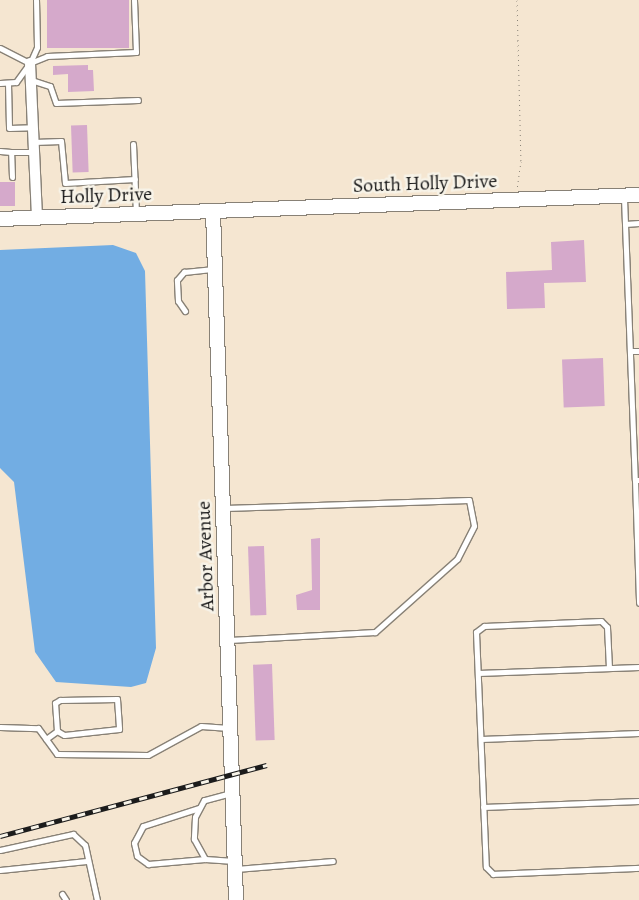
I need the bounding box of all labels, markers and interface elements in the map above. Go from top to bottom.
street label: South Holly Drive [352,168,498,198]
street label: Holly Drive [60,181,152,209]
street label: Arbor Avenue [191,500,219,612]

